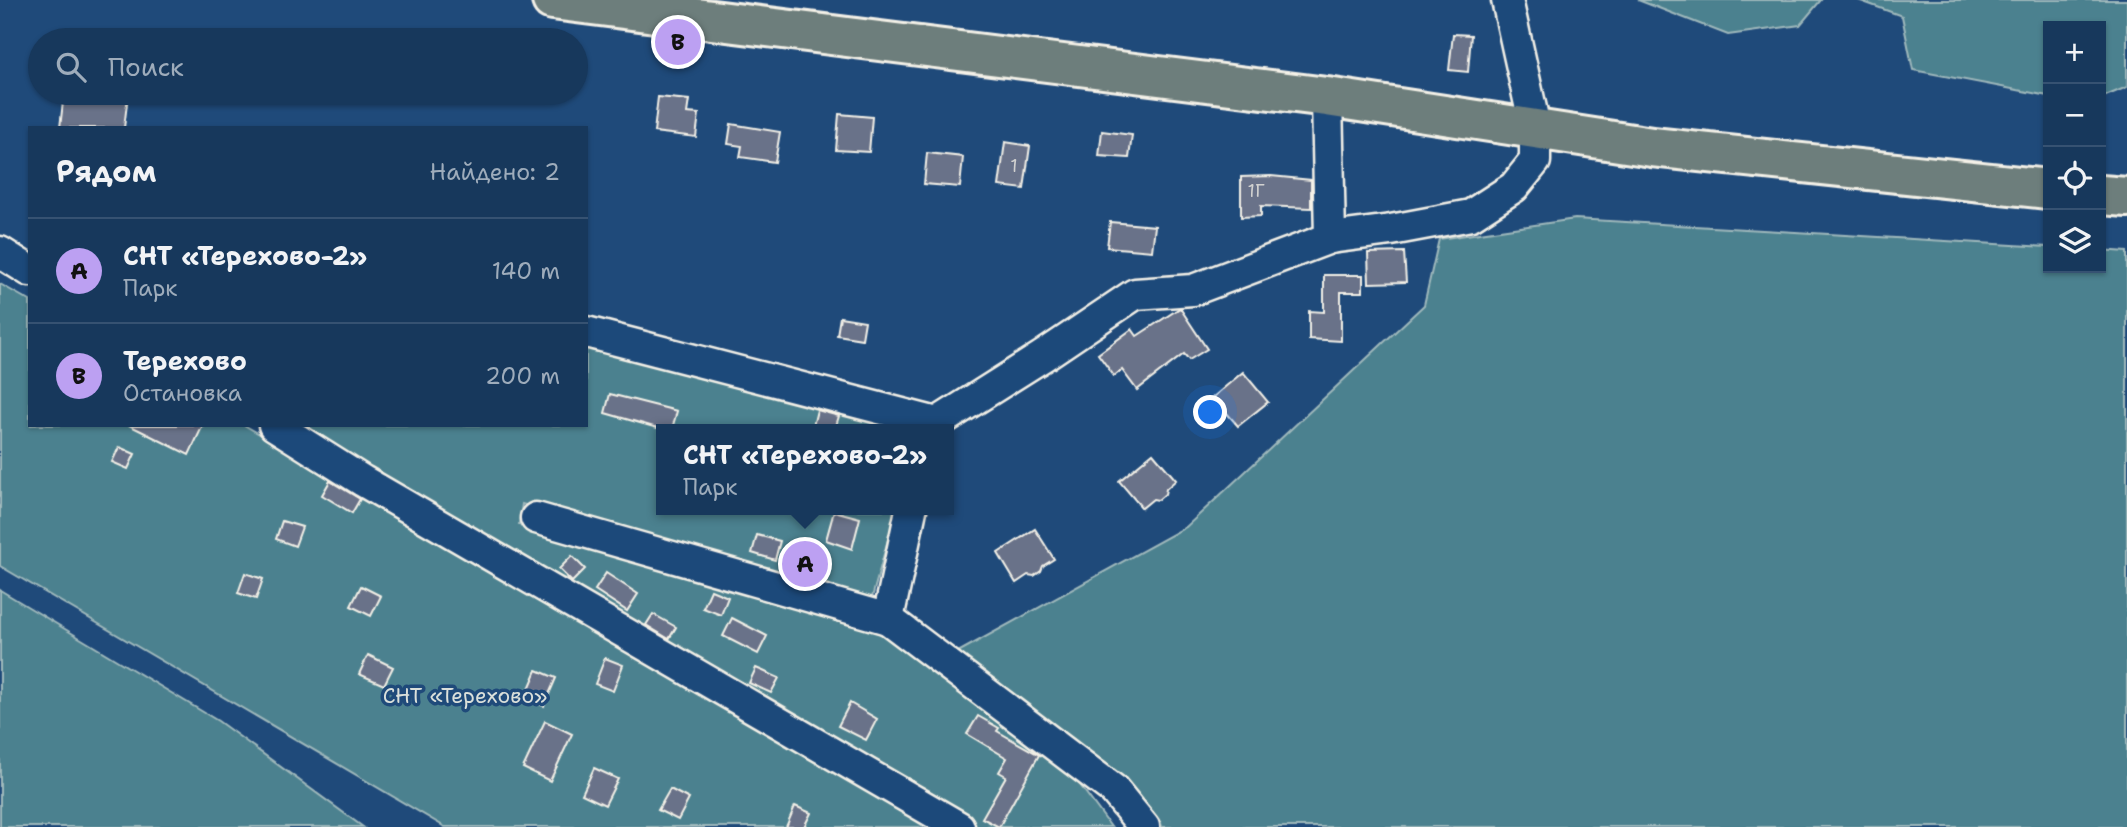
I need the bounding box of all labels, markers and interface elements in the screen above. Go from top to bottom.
pin: B [655,16,701,68]
map controls [2043,21,2106,273]
button: + [2043,21,2106,84]
search box [28,28,588,105]
icon: search [52,48,90,86]
text: Поиск [108,49,184,84]
button: − [2043,84,2106,147]
button: locate [2043,147,2106,210]
text: Рядом [56,151,156,192]
house number: 1 [1010,154,1018,178]
text: Найдено: 2 [430,157,560,187]
house number: 1Г [1247,179,1265,203]
button: layers [2043,210,2106,273]
text: СНТ «Терехово-2» [123,238,367,273]
text: A [70,256,88,286]
text: 140 m [492,256,560,286]
text: Парк [123,273,178,303]
text: Терехово [123,343,247,378]
text: B [72,361,86,391]
text: 200 m [485,361,560,391]
text: Остановка [123,378,242,408]
your location [1193,395,1227,429]
popup [656,424,954,515]
text: СНТ «Терехово-2» [683,437,927,472]
text: Парк [683,472,737,502]
pin: A [782,538,828,590]
park label: СНТ «Терехово» [383,682,547,710]

